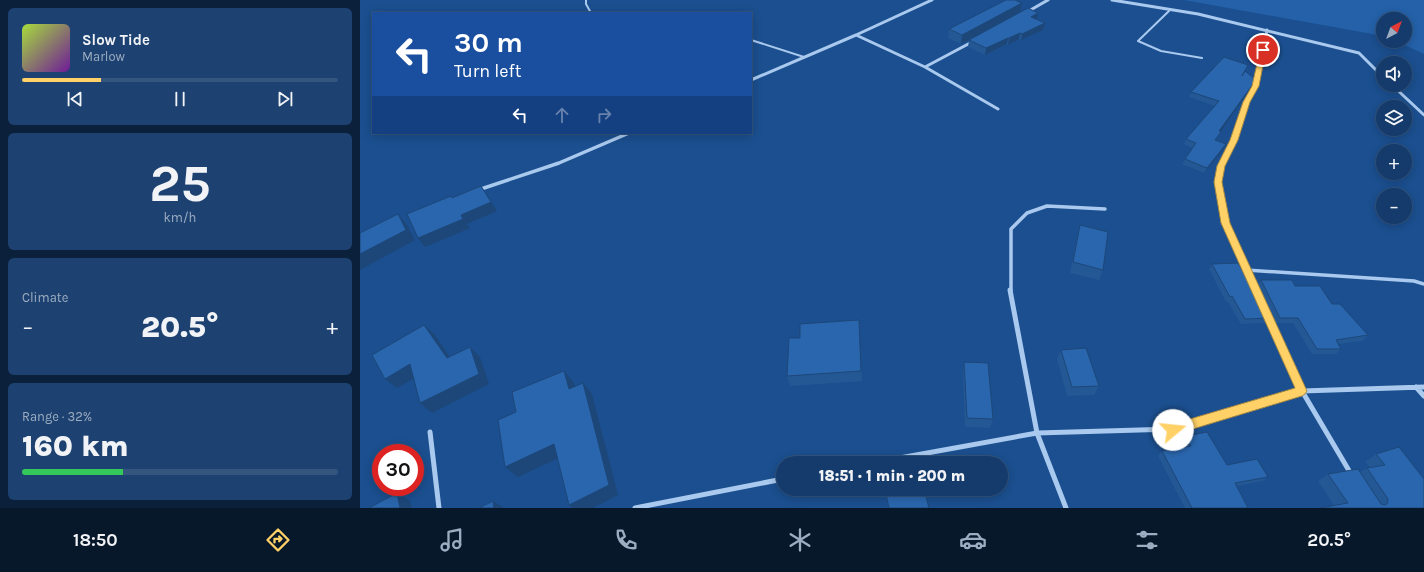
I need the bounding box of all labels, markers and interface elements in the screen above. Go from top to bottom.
north arrow [1376,12,1412,48]
map controls [1376,12,1412,224]
text: 30 m [454,26,523,59]
icon: left [388,28,440,80]
text: Slow Tide [82,31,150,49]
pin [1246,33,1280,67]
icon: arrive [1252,39,1274,61]
text: Marlow [82,49,125,64]
button: sound [1376,56,1412,92]
text: Turn left [454,60,522,82]
icon: previous [64,88,86,110]
icon: pause [169,88,191,110]
icon: next [274,88,296,110]
button: layers [1376,100,1412,136]
icon: left [509,104,531,126]
icon: ahead [551,104,573,126]
icon: right [593,104,615,126]
button: + [1376,144,1412,180]
text: 25 [149,153,211,214]
button: − [1376,188,1412,224]
text: km/h [164,210,196,225]
text: Climate [22,290,68,305]
text: 20.5° [141,309,219,345]
text: − [22,314,34,340]
text: + [326,314,338,340]
text: Range · 32% [22,409,92,424]
position arrow [1152,409,1194,451]
text: 160 km [22,428,129,464]
speed limit sign: 30 [372,444,424,496]
text: 18:51 · 1 min · 200 m [819,467,965,485]
icon: directions [264,526,292,554]
icon: music [438,526,466,554]
icon: phone [612,526,640,554]
icon: climate [786,526,814,554]
icon: car [959,526,987,554]
icon: filters [1133,526,1161,554]
text: 18:50 [73,529,118,551]
text: 20.5° [1307,529,1351,551]

